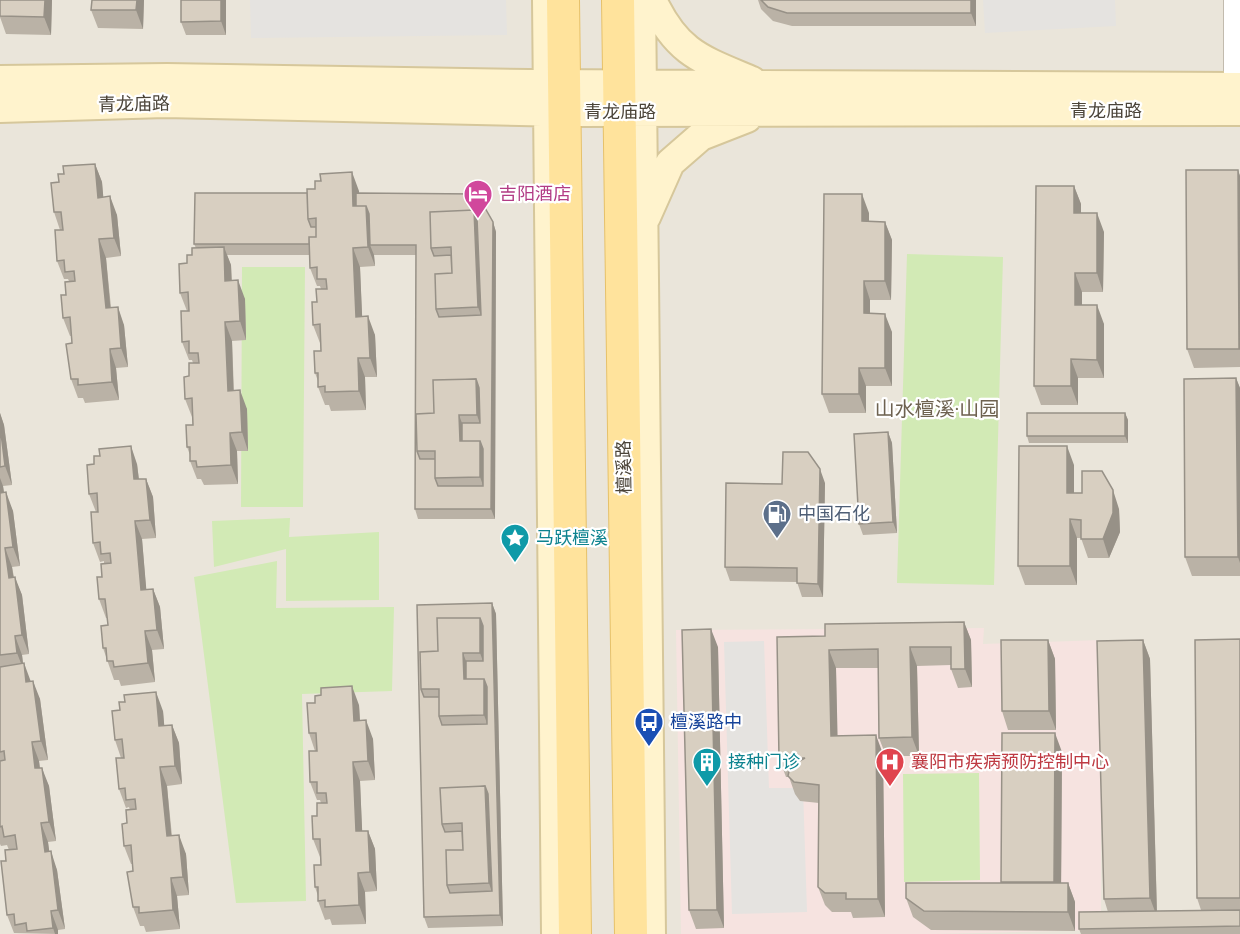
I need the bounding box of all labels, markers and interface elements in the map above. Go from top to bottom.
street label: 青龙庙路 [98,92,170,115]
street label: 青龙庙路 [1070,100,1142,121]
street label: 青龙庙路 [584,101,656,122]
hotel icon: 吉阳酒店 [462,178,494,220]
place label: 吉阳酒店 [499,183,571,204]
district label: 山水檀溪·山园 [875,397,999,420]
street label: 檀溪路 [613,440,634,494]
fuel station icon: 中国石化 [761,498,793,540]
place label: 中国石化 [798,503,870,524]
place icon: 马跃檀溪 [499,522,531,564]
place label: 马跃檀溪 [536,527,608,548]
bus stop icon: 檀溪路中 [633,706,665,748]
place label: 檀溪路中 [670,711,742,732]
building icon: 接种门诊 [691,746,723,788]
hospital icon: 襄阳市疾病预防控制中心 [874,746,906,788]
place label: 接种门诊 [728,751,800,772]
place label: 襄阳市疾病预防控制中心 [911,751,1109,772]

